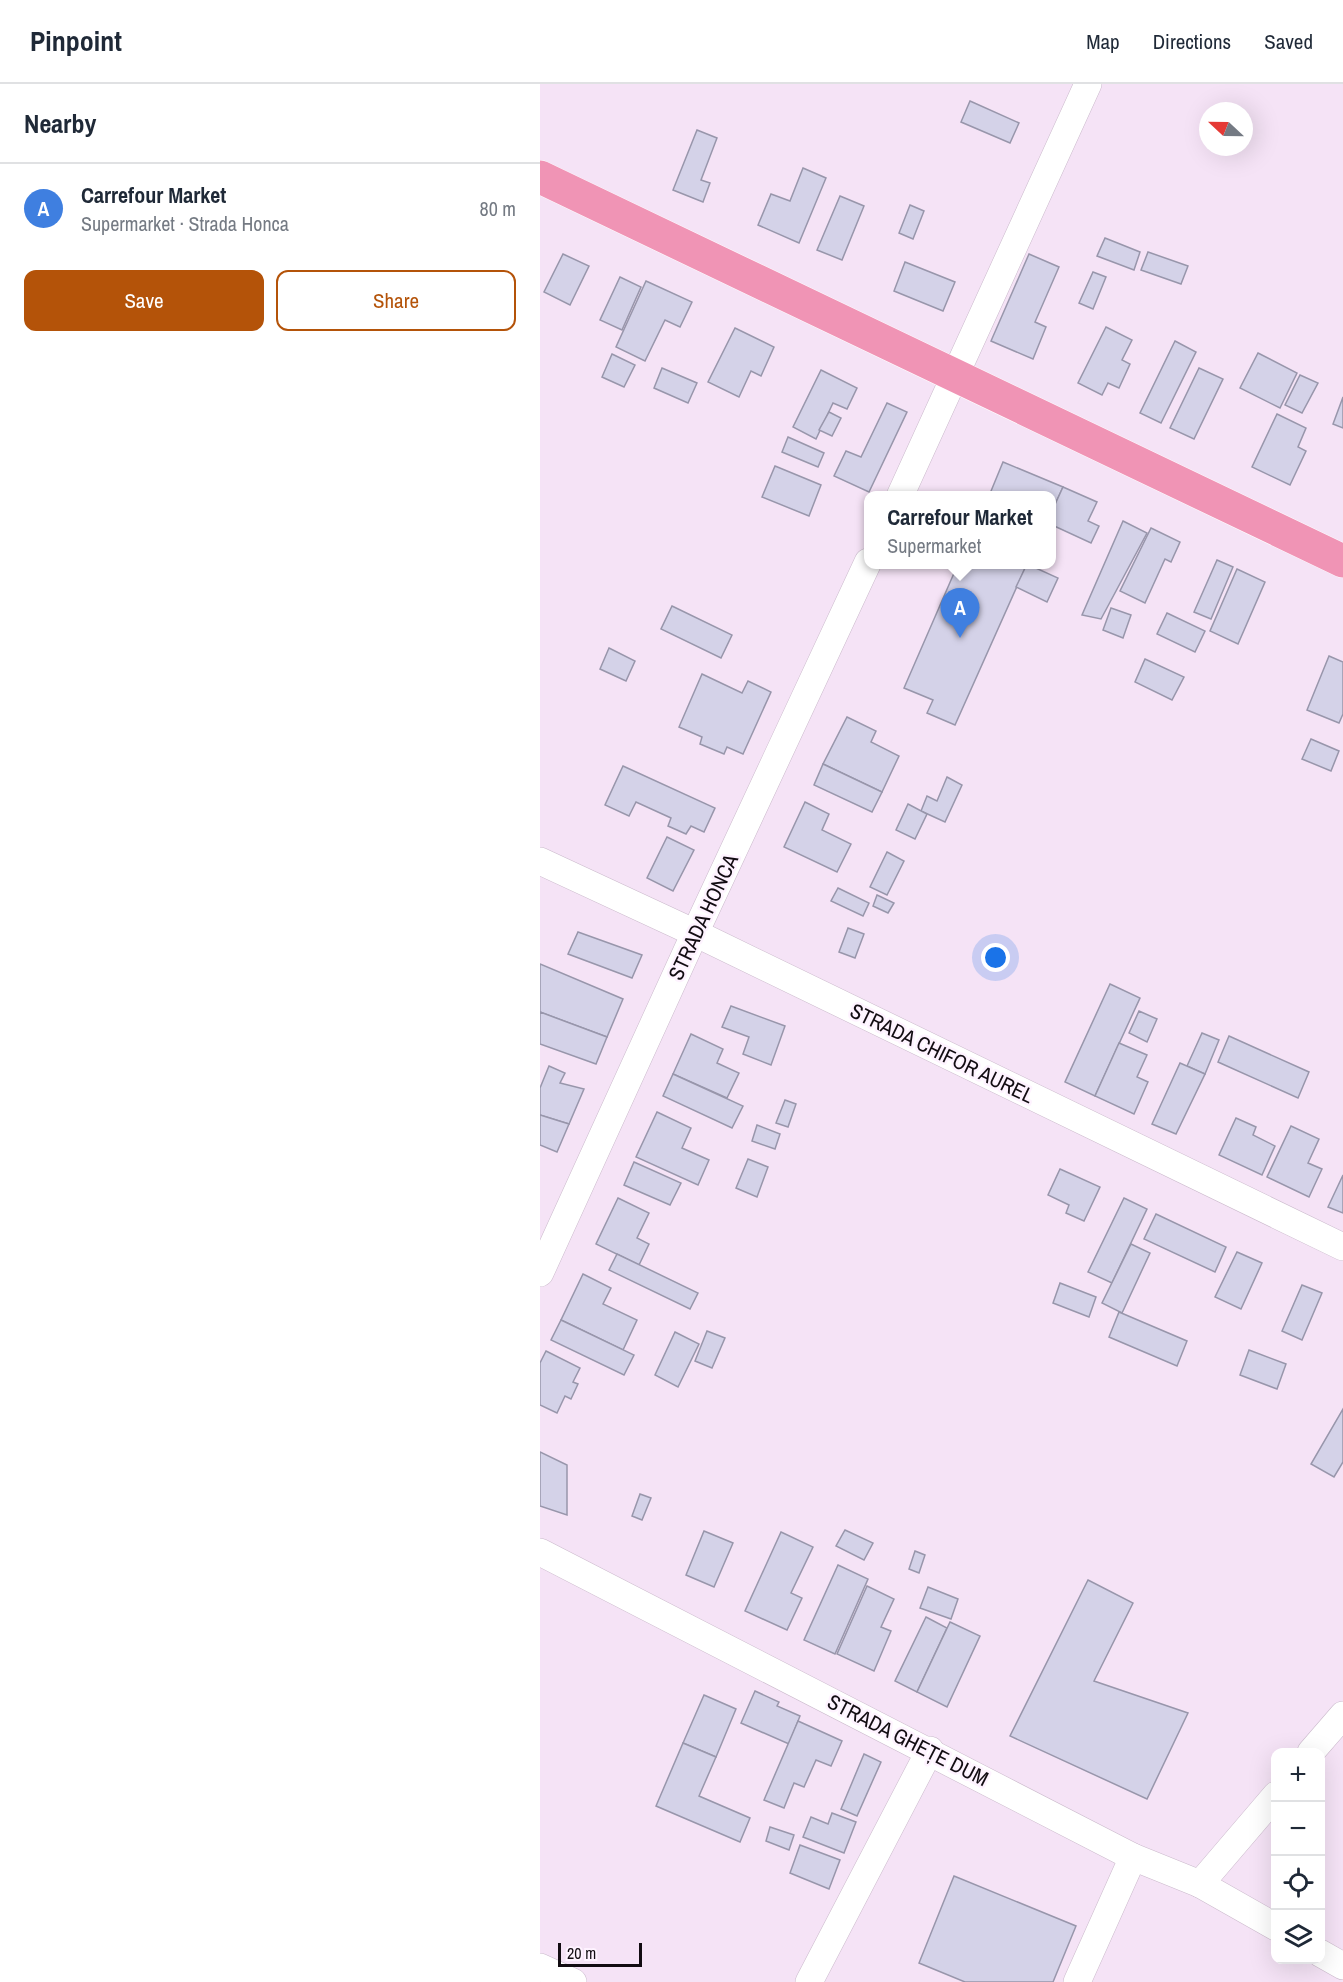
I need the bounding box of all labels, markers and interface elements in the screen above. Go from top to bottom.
text: Pinpoint [30,22,122,60]
text: Map [1086,27,1120,56]
text: Directions [1153,27,1231,56]
text: Saved [1264,27,1313,56]
north arrow [1199,102,1253,156]
text: Nearby [24,106,96,141]
text: Carrefour Market [81,180,226,210]
text: A [38,195,49,222]
text: 80 m [480,195,516,222]
text: Supermarket · Strada Honca [81,210,289,237]
button: Save [24,270,264,331]
button: Share [276,270,516,331]
popup [864,491,1056,569]
text: Carrefour Market [887,502,1033,532]
text: Supermarket [887,532,981,559]
pin: A [940,588,980,638]
street label: STRADA HONCA [661,849,745,985]
your location [981,943,1010,972]
street label: STRADA CHIFOR AUREL [845,996,1039,1110]
street label: STRADA GHEȚE DUM [823,1687,993,1793]
map controls [1271,1748,1325,1964]
button: + [1271,1748,1325,1802]
button: − [1271,1802,1325,1856]
button: locate [1271,1856,1325,1910]
button: layers [1271,1910,1325,1964]
scale bar [558,1940,642,1968]
text: 20 m [567,1942,596,1964]

